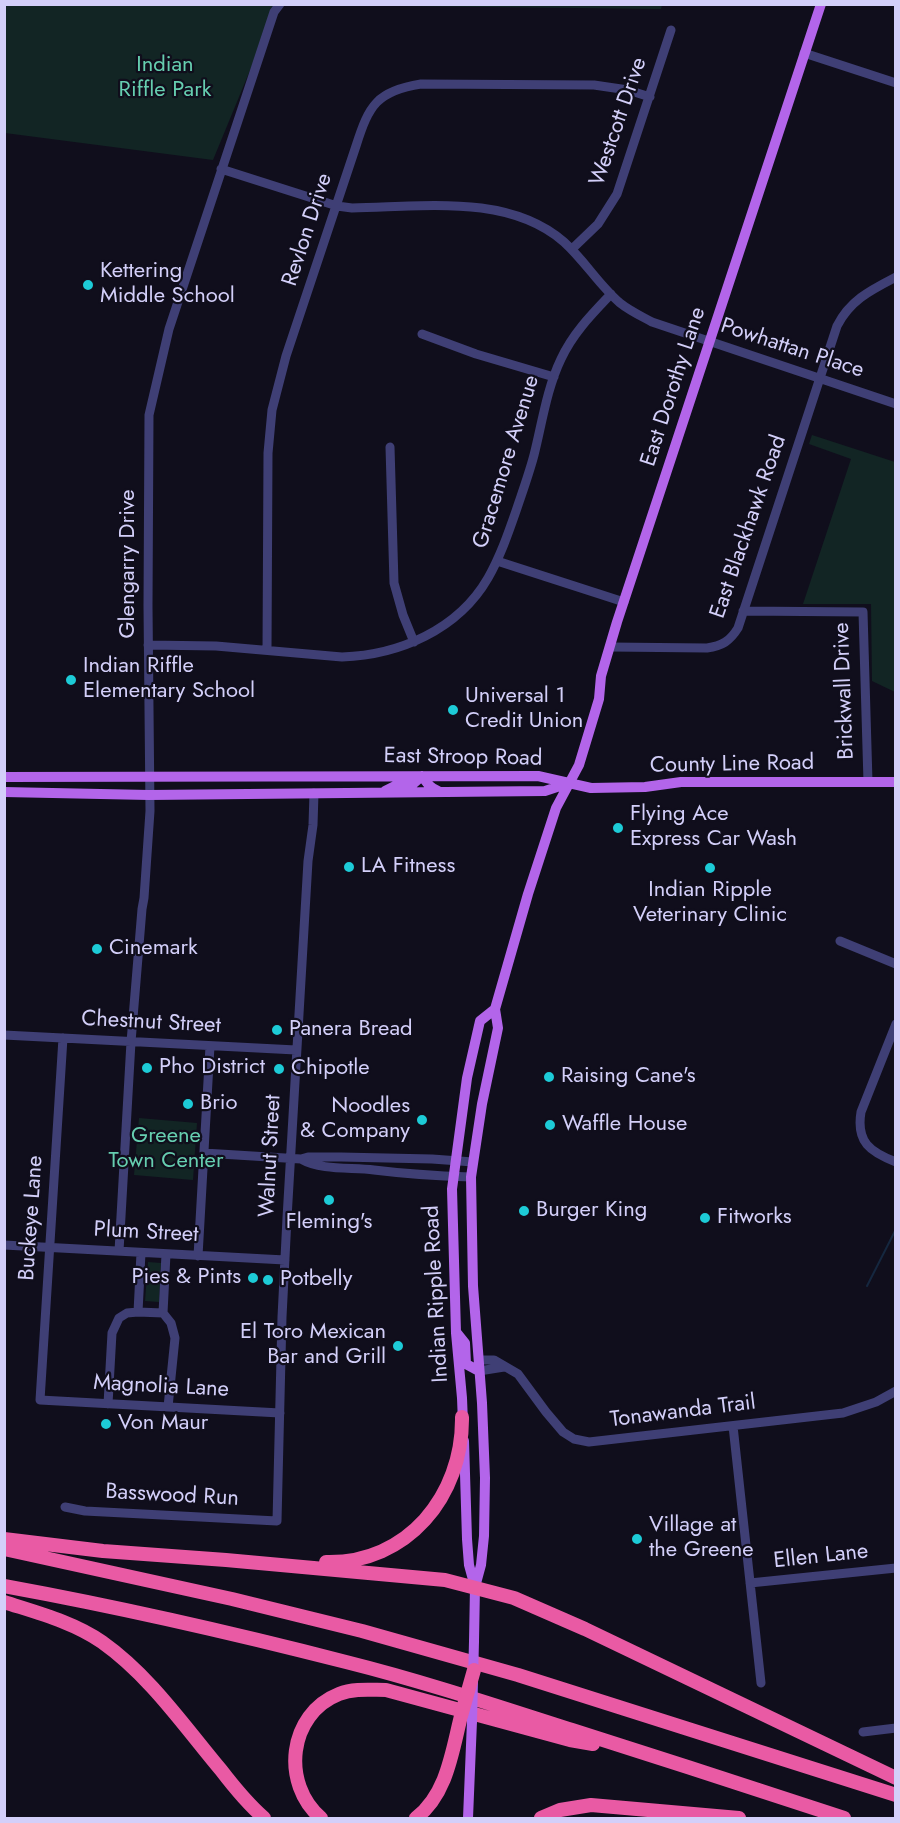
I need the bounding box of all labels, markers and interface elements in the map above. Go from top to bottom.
park label: Indian Riffle Park [119,53,211,104]
street label: Westcott Drive [585,54,653,190]
street label: Revlon Drive [277,170,339,290]
place label: Kettering Middle School [100,259,235,310]
marker: Kettering Middle School [81,278,95,292]
street label: East Dorothy Lane [636,304,712,470]
street label: Powhattan Place [717,313,867,385]
street label: Gracemore Avenue [468,372,546,552]
street label: East Blackhawk Road [705,432,793,622]
street label: Glengarry Drive [116,489,142,639]
street label: Brickwall Drive [829,622,861,760]
place label: Indian Riffle Elementary School [83,654,255,706]
marker: Indian Riffle Elementary School [64,673,78,687]
place label: Universal 1 Credit Union [465,684,583,736]
marker: Universal 1 Credit Union [446,703,460,717]
street label: East Stroop Road [383,743,543,773]
street label: County Line Road [650,750,814,780]
place label: Flying Ace Express Car Wash [630,802,797,854]
marker: Flying Ace Express Car Wash [611,821,625,835]
place label: LA Fitness [361,854,455,880]
marker: LA Fitness [342,860,356,874]
marker: Indian Ripple Veterinary Clinic [703,861,717,875]
place label: Indian Ripple Veterinary Clinic [633,878,787,930]
place label: Cinemark [109,936,198,962]
marker: Cinemark [90,942,104,956]
street label: Chestnut Street [81,1006,221,1040]
place label: Panera Bread [289,1017,413,1043]
marker: Panera Bread [270,1023,284,1037]
place label: Pho District [159,1055,265,1081]
place label: Chipotle [291,1056,370,1082]
marker: Pho District [140,1061,154,1075]
marker: Chipotle [272,1062,286,1076]
place label: Raising Cane's [561,1064,696,1090]
marker: Raising Cane's [542,1070,556,1084]
place label: Brio [200,1091,238,1117]
street label: Walnut Street [255,1094,287,1218]
place label: Noodles & Company [300,1094,410,1146]
marker: Brio [181,1097,195,1111]
place label: Waffle House [562,1112,687,1138]
marker: Noodles & Company [415,1113,429,1127]
marker: Waffle House [543,1118,557,1132]
park label: Greene Town Center [109,1124,223,1176]
street label: Buckeye Lane [14,1155,50,1281]
marker: Fleming's [322,1193,336,1207]
place label: Burger King [536,1198,647,1224]
marker: Burger King [517,1204,531,1218]
street label: Indian Ripple Road [419,1205,455,1383]
place label: Fitworks [717,1205,792,1231]
place label: Fleming's [286,1210,372,1236]
marker: Fitworks [698,1211,712,1225]
street label: Plum Street [93,1217,199,1249]
place label: Pies & Pints [132,1265,241,1291]
place label: Potbelly [280,1267,352,1293]
marker: Pies & Pints [246,1271,260,1285]
marker: Potbelly [261,1273,275,1287]
place label: El Toro Mexican Bar and Grill [240,1320,386,1372]
marker: El Toro Mexican Bar and Grill [391,1339,405,1353]
street label: Magnolia Lane [92,1370,230,1404]
street label: Tonawanda Trail [609,1390,757,1434]
place label: Von Maur [118,1411,208,1437]
marker: Von Maur [99,1417,113,1431]
street label: Basswood Run [105,1479,239,1513]
place label: Village at the Greene [649,1513,754,1564]
marker: Village at the Greene [630,1532,644,1546]
street label: Ellen Lane [772,1539,870,1575]

